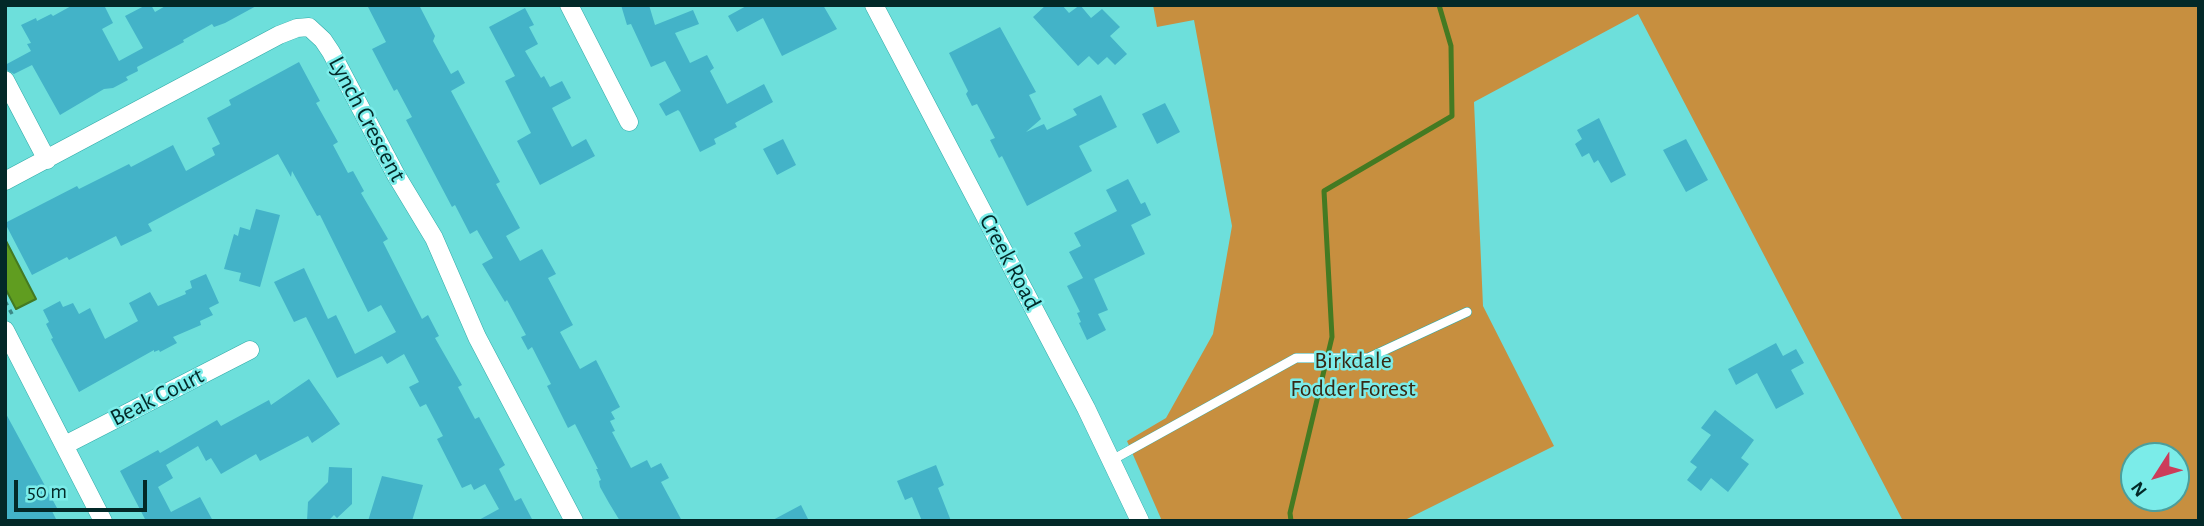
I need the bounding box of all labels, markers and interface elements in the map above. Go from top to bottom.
street label: Lynch Crescent [322,51,412,187]
street label: Creek Road [973,209,1047,315]
park label: Birkdale Fodder Forest [1290,347,1416,403]
street label: Beak Court [106,361,208,433]
north arrow [2120,442,2190,512]
scale bar [18,466,150,510]
text: N [2128,478,2151,500]
text: 50 m [27,481,67,502]

